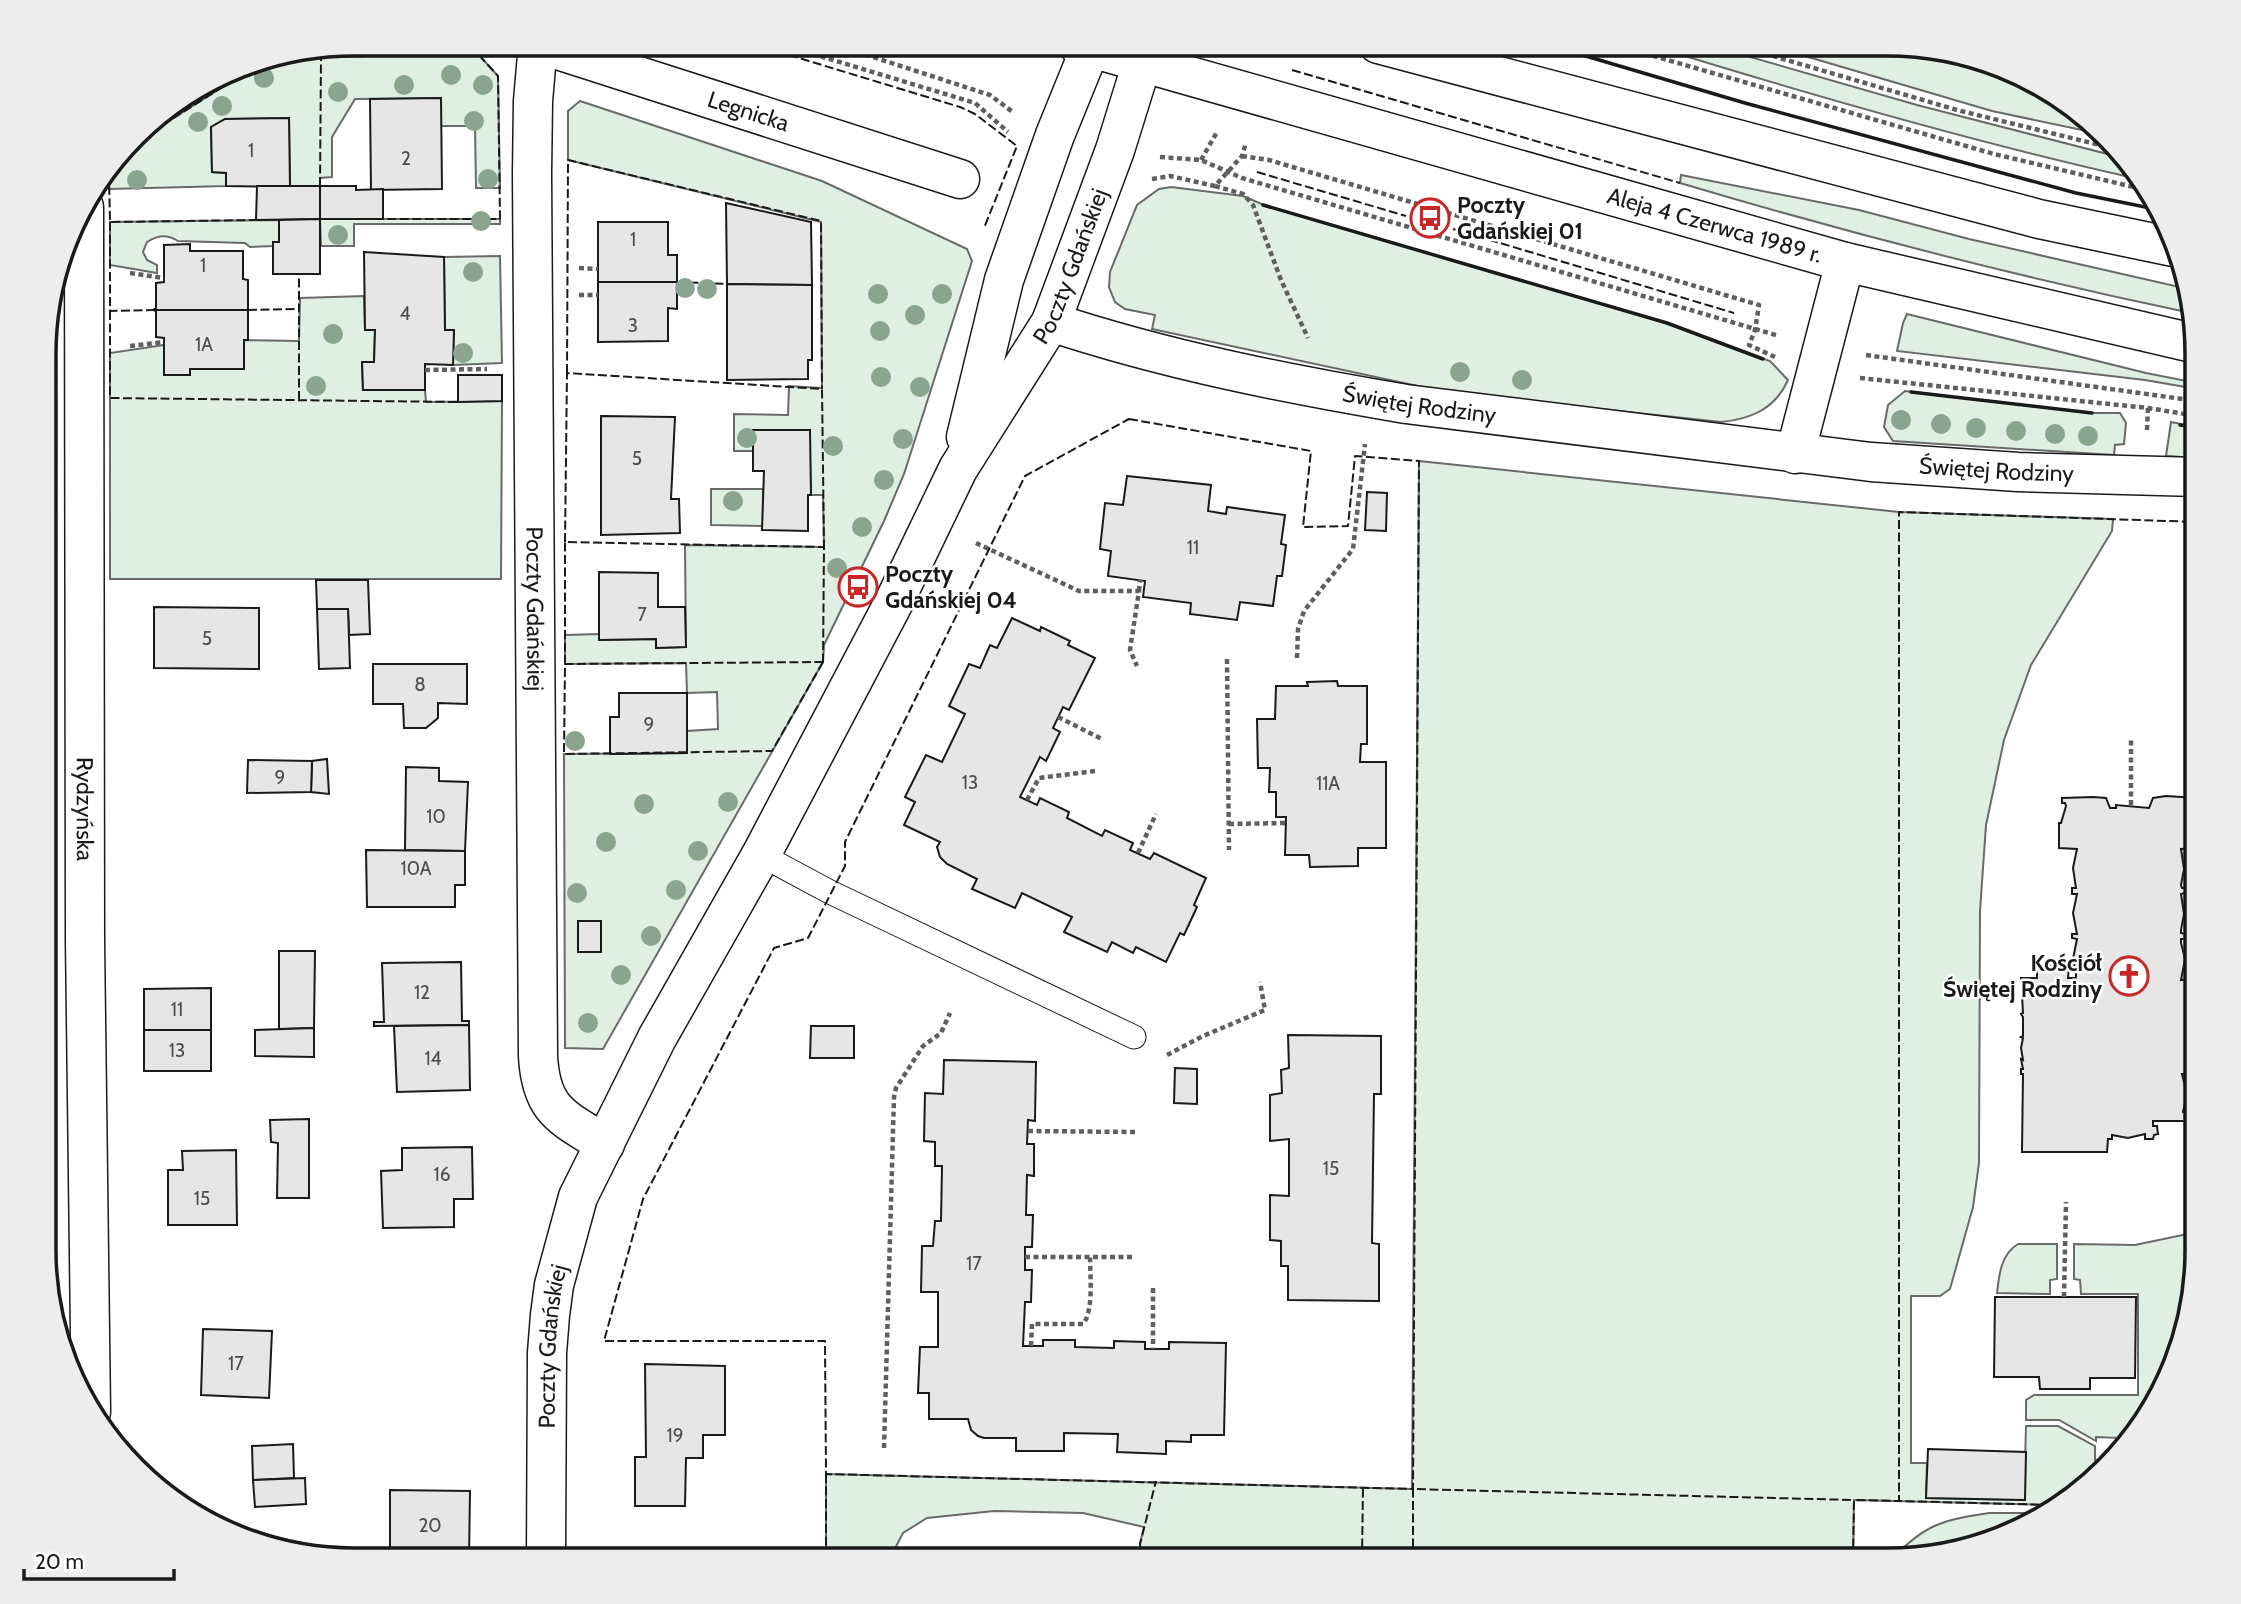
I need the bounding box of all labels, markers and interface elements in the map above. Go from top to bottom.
street label: Legnicka [704,85,793,137]
house number: 1 [248,139,254,162]
house number: 2 [401,147,411,170]
street label: Aleja 4 Czerwca 1989 r. [1604,181,1825,269]
street label: Poczty Gdańskiej [1027,185,1113,349]
place label: Poczty Gdańskiej 01 [1457,191,1583,245]
bus stop icon: Poczty Gdańskiej 01 [1409,197,1451,239]
house number: 1 [630,228,636,251]
house number: 1 [200,254,206,277]
house number: 4 [400,302,411,325]
house number: 3 [628,314,638,337]
house number: 1A [195,333,213,356]
street label: Świętej Rodziny [1340,379,1498,429]
house number: 5 [632,447,642,470]
street label: Świętej Rodziny [1918,451,2075,488]
street label: Poczty Gdańskiej [520,526,550,691]
house number: 11 [1187,536,1199,559]
place label: Poczty Gdańskiej 04 [885,560,1017,614]
bus stop icon: Poczty Gdańskiej 04 [837,566,879,608]
house number: 7 [637,603,647,626]
house number: 5 [202,627,212,650]
house number: 8 [414,673,426,696]
house number: 9 [644,713,654,736]
street label: Rydzyńska [71,757,99,861]
house number: 9 [275,766,285,789]
house number: 13 [962,771,978,794]
house number: 11A [1316,772,1340,795]
house number: 10 [426,805,446,828]
house number: 10A [401,857,432,880]
place label: Kościół Świętej Rodziny [1943,949,2103,1003]
church icon: Kościół Świętej Rodziny [2108,955,2150,997]
house number: 12 [414,981,430,1004]
house number: 11 [171,998,183,1021]
house number: 13 [169,1039,185,1062]
house number: 14 [424,1047,442,1070]
house number: 15 [1323,1157,1339,1180]
house number: 16 [434,1163,451,1186]
house number: 15 [194,1187,210,1210]
house number: 17 [966,1252,982,1275]
street label: Poczty Gdańskiej [533,1261,573,1428]
house number: 17 [228,1352,244,1375]
house number: 19 [667,1424,684,1447]
house number: 20 [418,1514,442,1537]
scale bar [24,1538,175,1582]
text: 20 m [35,1549,84,1574]

